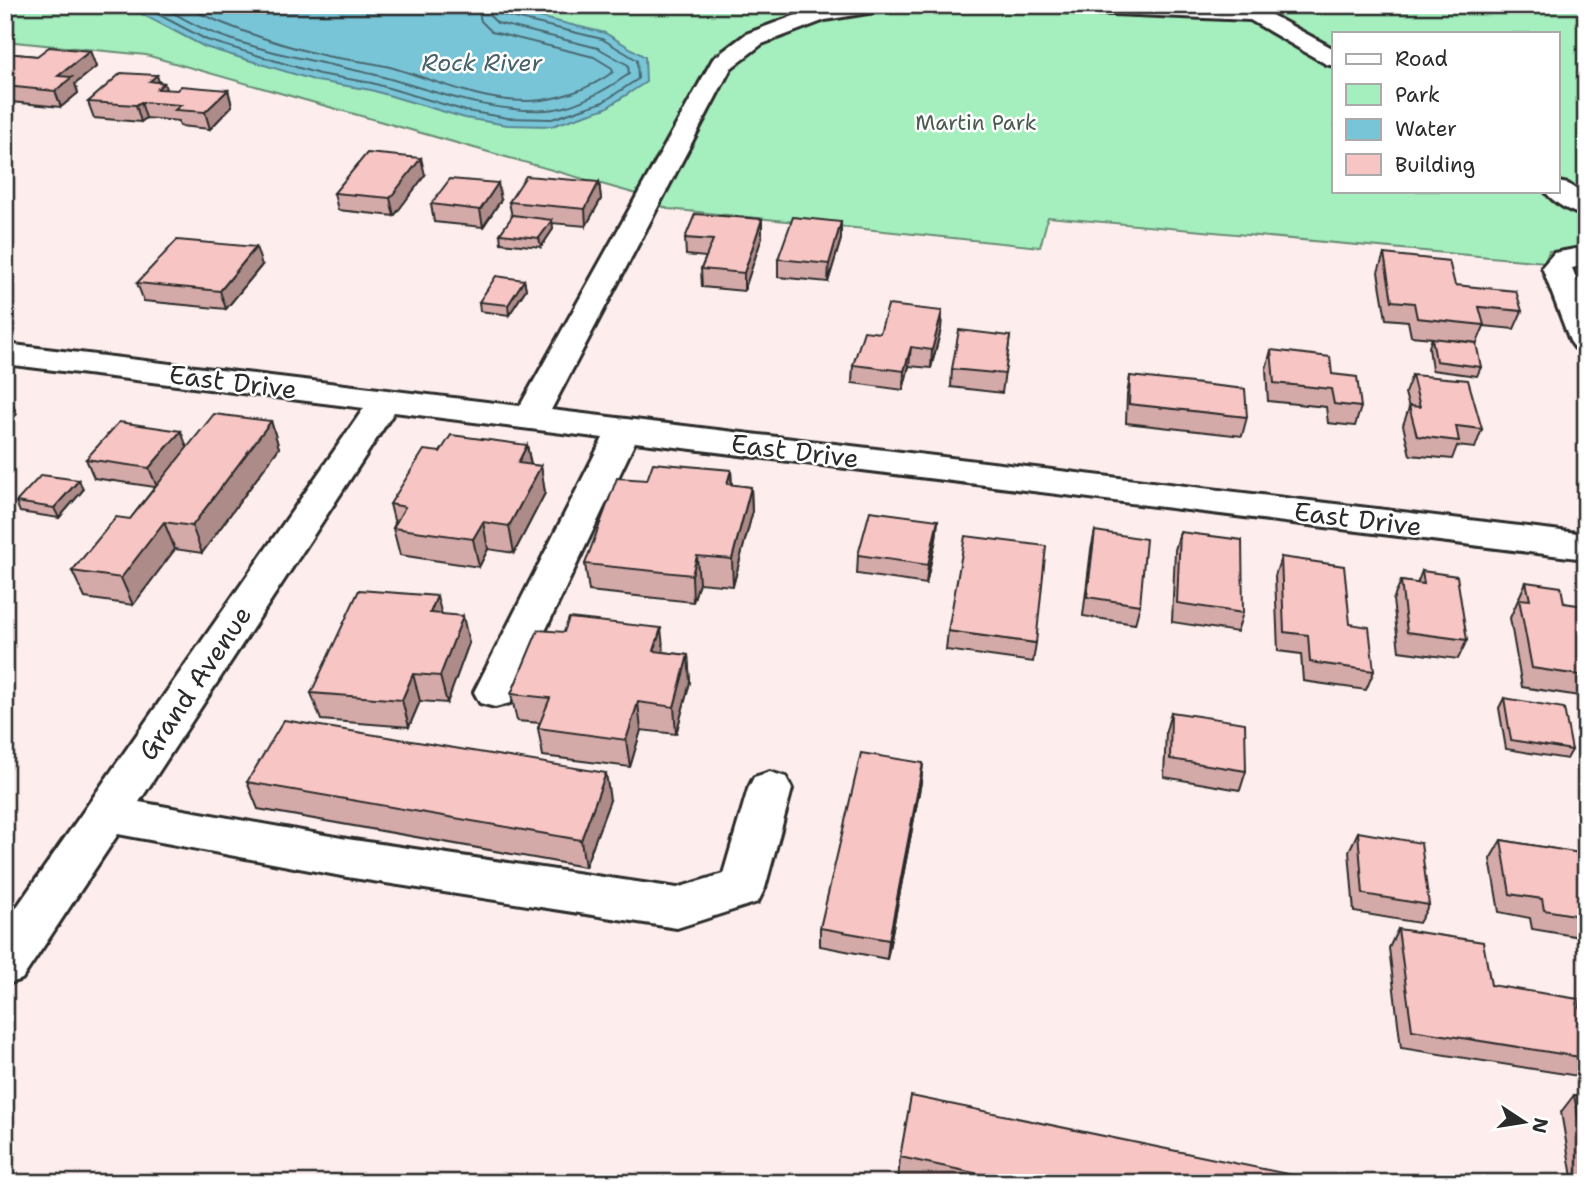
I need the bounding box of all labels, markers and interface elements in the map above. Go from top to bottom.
legend [1332,32,1560,192]
text: Road [1395,45,1448,73]
water label: Rock River [422,48,543,78]
text: Park [1395,81,1440,109]
park label: Martin Park [915,109,1037,137]
text: Water [1395,115,1457,143]
text: Building [1395,151,1475,179]
street label: East Drive [167,356,299,407]
street label: East Drive [729,425,861,476]
street label: East Drive [1292,493,1424,544]
street label: Grand Avenue [130,599,259,767]
north arrow [1490,1086,1560,1156]
text: N [1526,1115,1554,1135]

